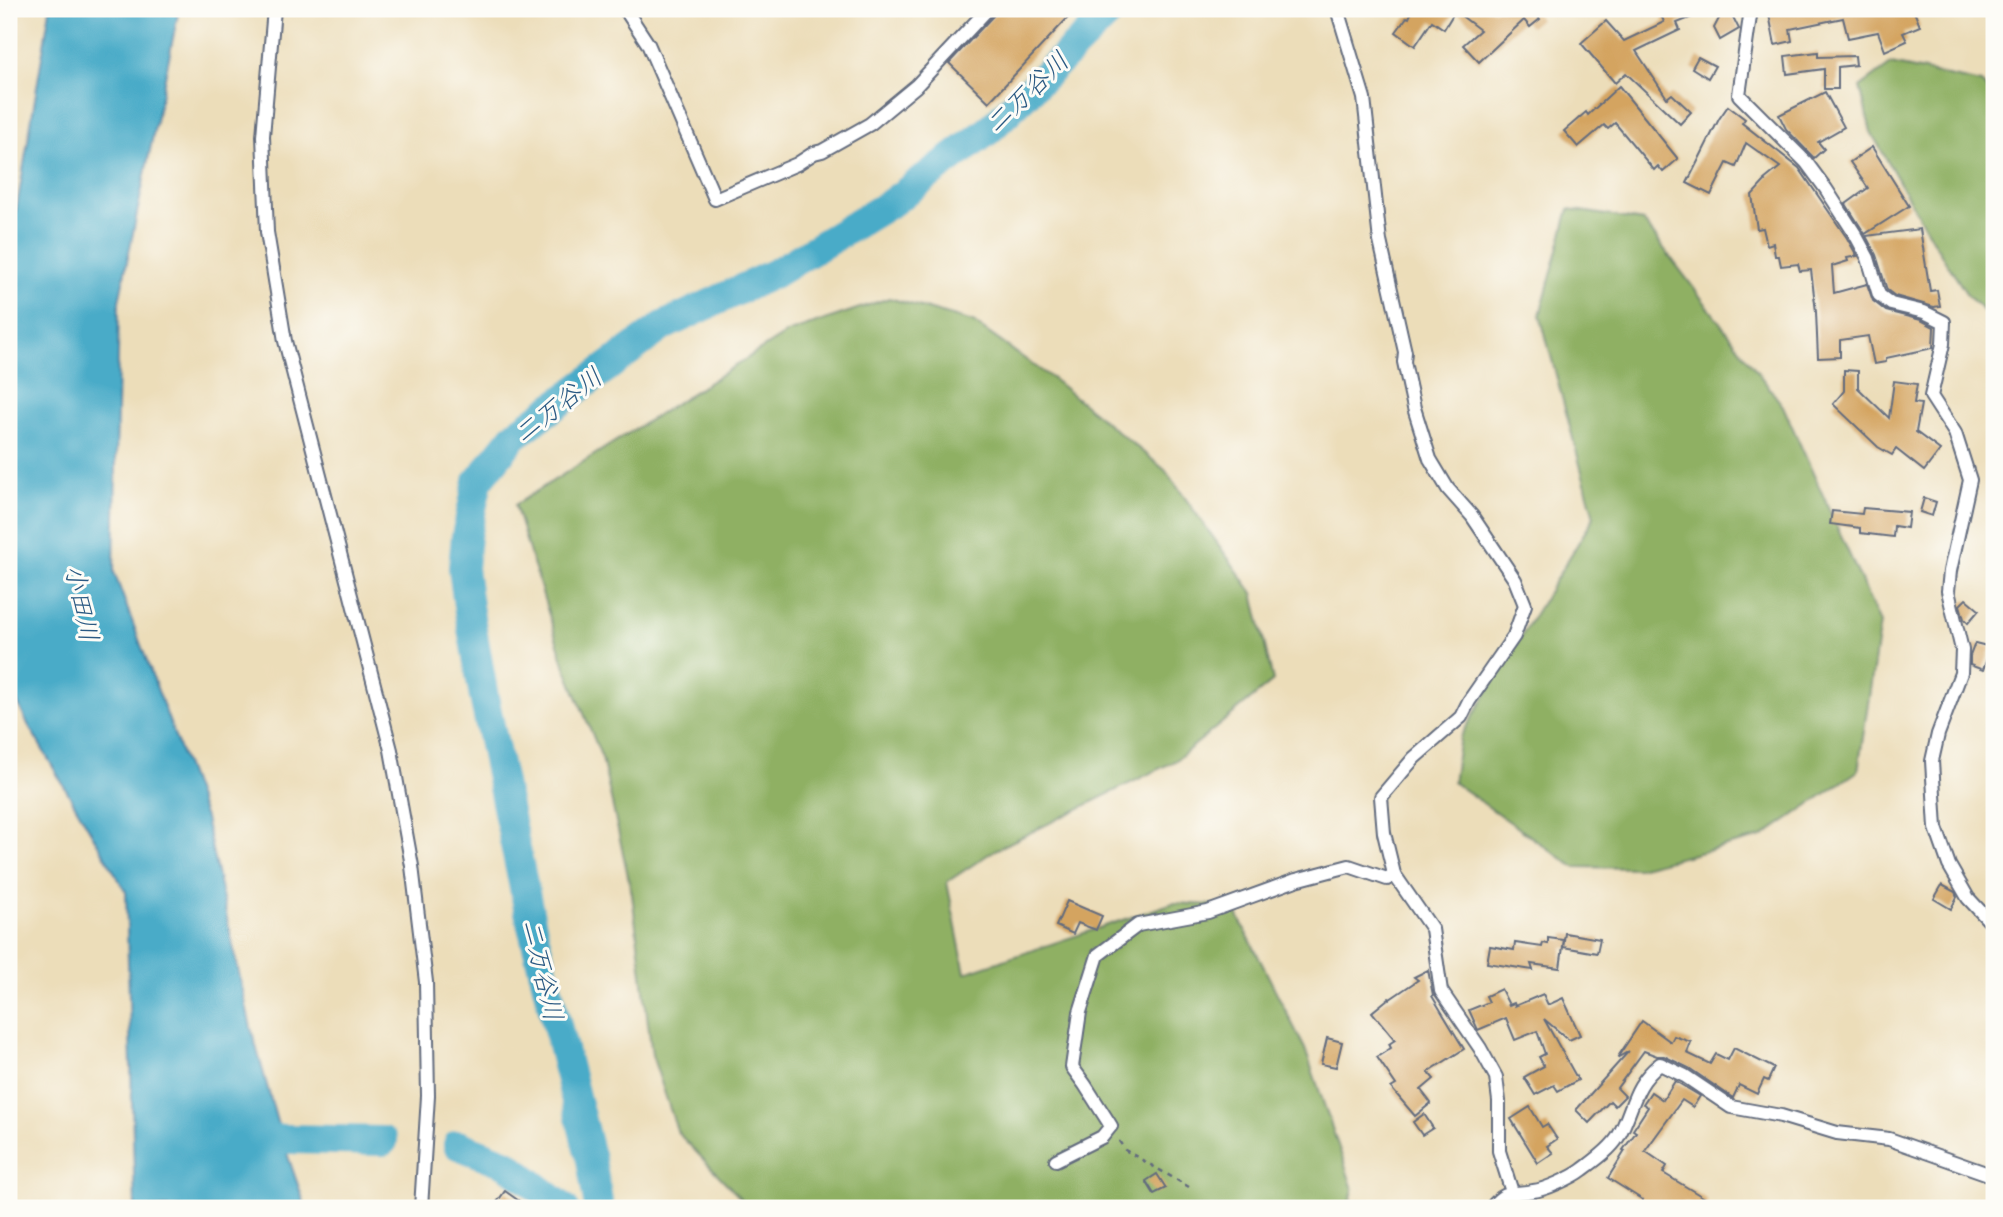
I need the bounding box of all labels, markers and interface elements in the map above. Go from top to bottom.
water label: 二万谷川 [978,44,1080,144]
water label: 二万谷川 [507,360,613,454]
water label: 小田川 [52,562,106,646]
water label: 二万谷川 [510,916,570,1026]

